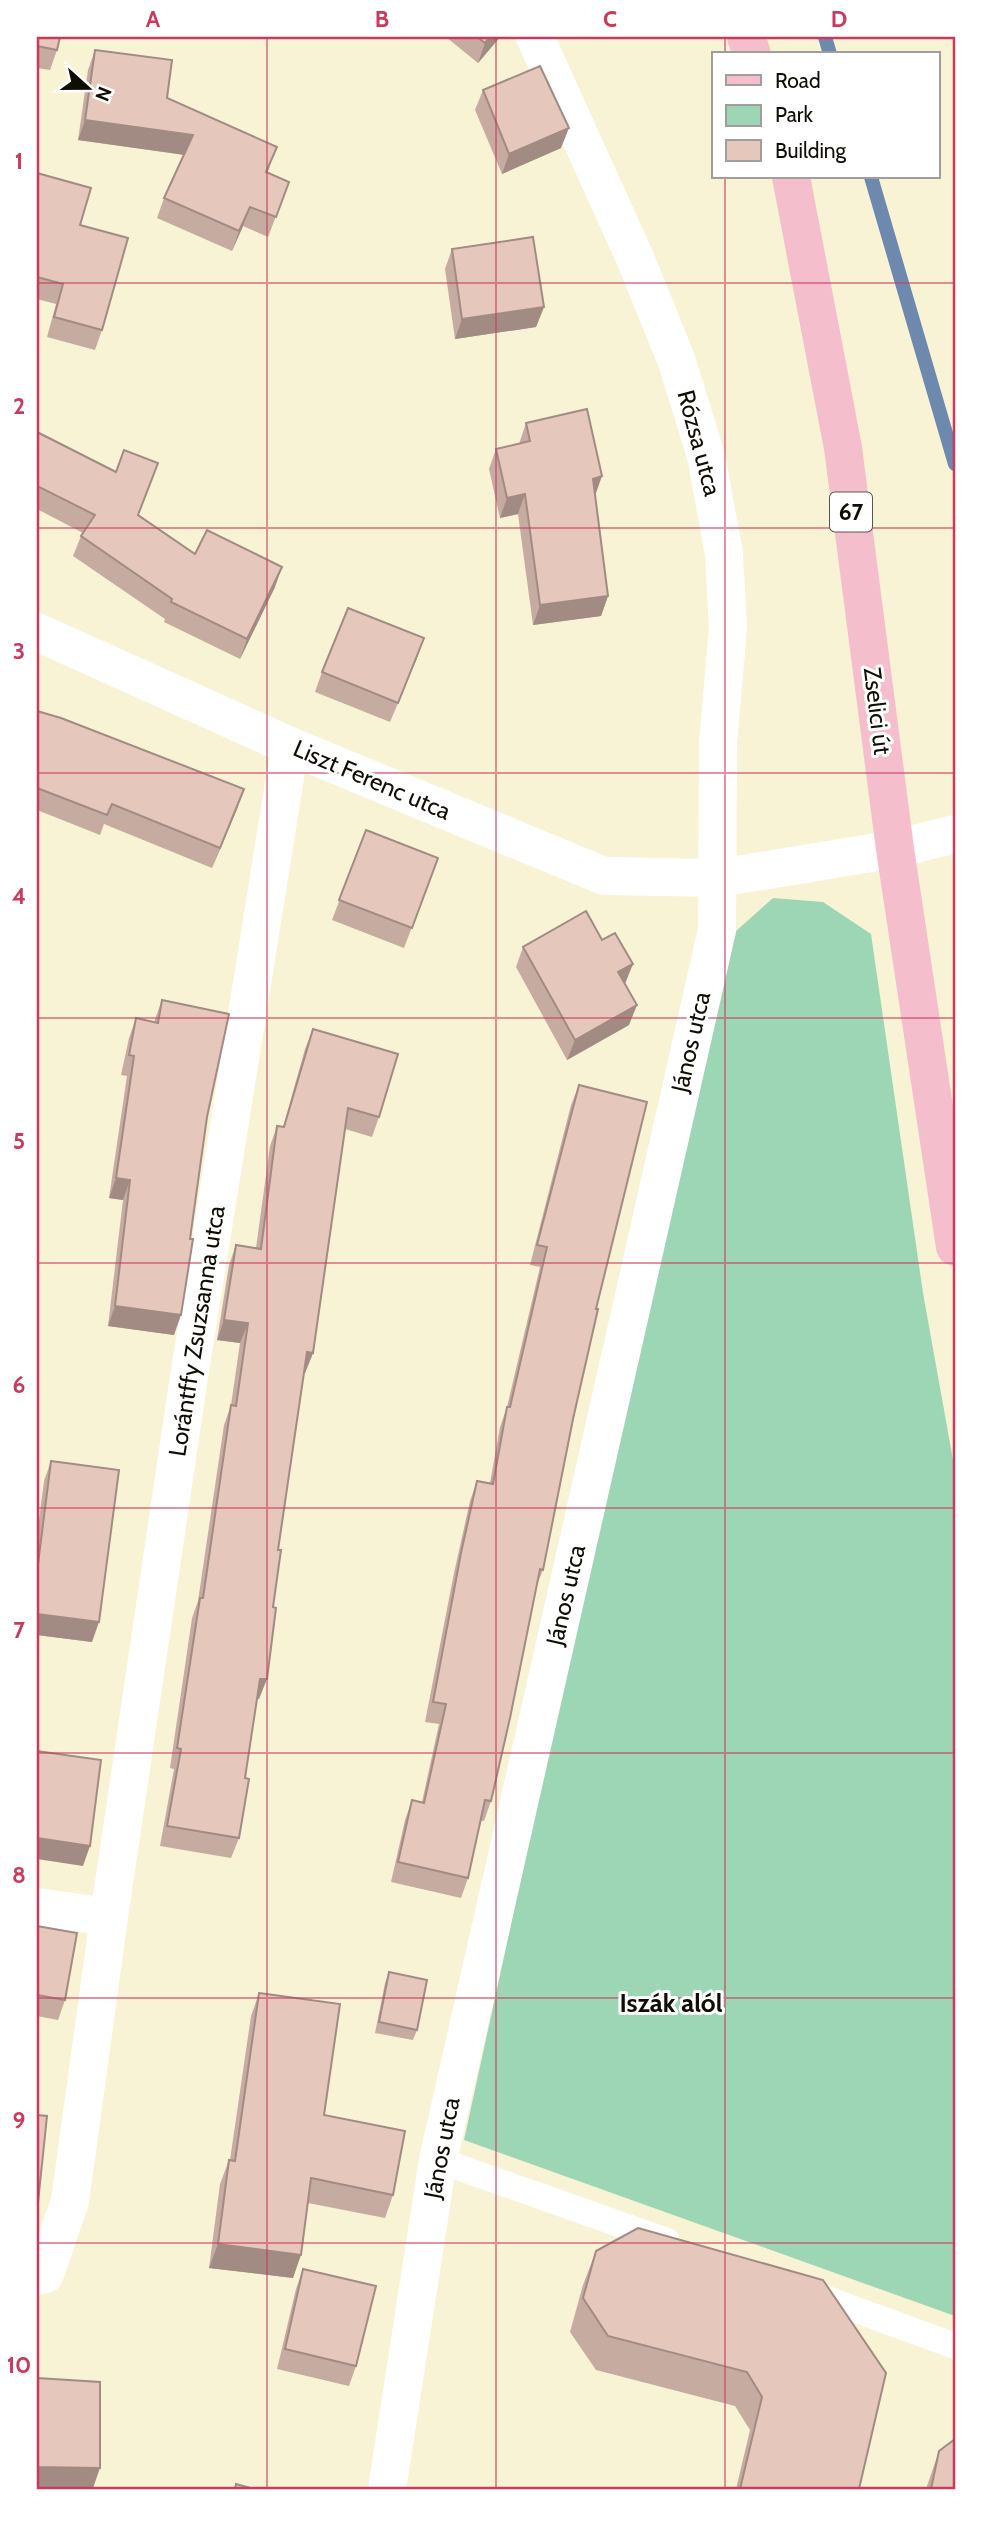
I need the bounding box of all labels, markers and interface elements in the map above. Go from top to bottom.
text: A [146,5,161,33]
text: B [375,5,389,33]
text: C [603,5,617,33]
text: D [831,5,847,33]
north arrow [52,52,122,122]
legend [712,52,940,178]
text: Road [775,68,821,93]
text: N [90,84,117,104]
text: Park [775,102,813,127]
text: Building [775,138,847,163]
text: 1 [15,147,23,175]
street label: Rózsa utca [671,387,728,499]
text: 2 [13,392,25,420]
road number: 67 [830,492,872,532]
text: 3 [13,637,25,665]
street label: Zselici út [858,666,897,756]
street label: Liszt Ferenc utca [289,733,456,826]
text: 4 [12,882,26,910]
street label: János utca [665,988,716,1096]
text: 5 [13,1127,25,1155]
street label: Lorántffy Zsuzsanna utca [162,1203,231,1458]
text: 6 [13,1371,25,1399]
street label: János utca [540,1541,591,1649]
text: 7 [13,1616,25,1644]
text: 8 [12,1861,26,1889]
district label: Iszák alól [619,1987,723,2019]
street label: János utca [417,2094,466,2202]
text: 9 [13,2106,25,2134]
text: 10 [7,2351,31,2379]

